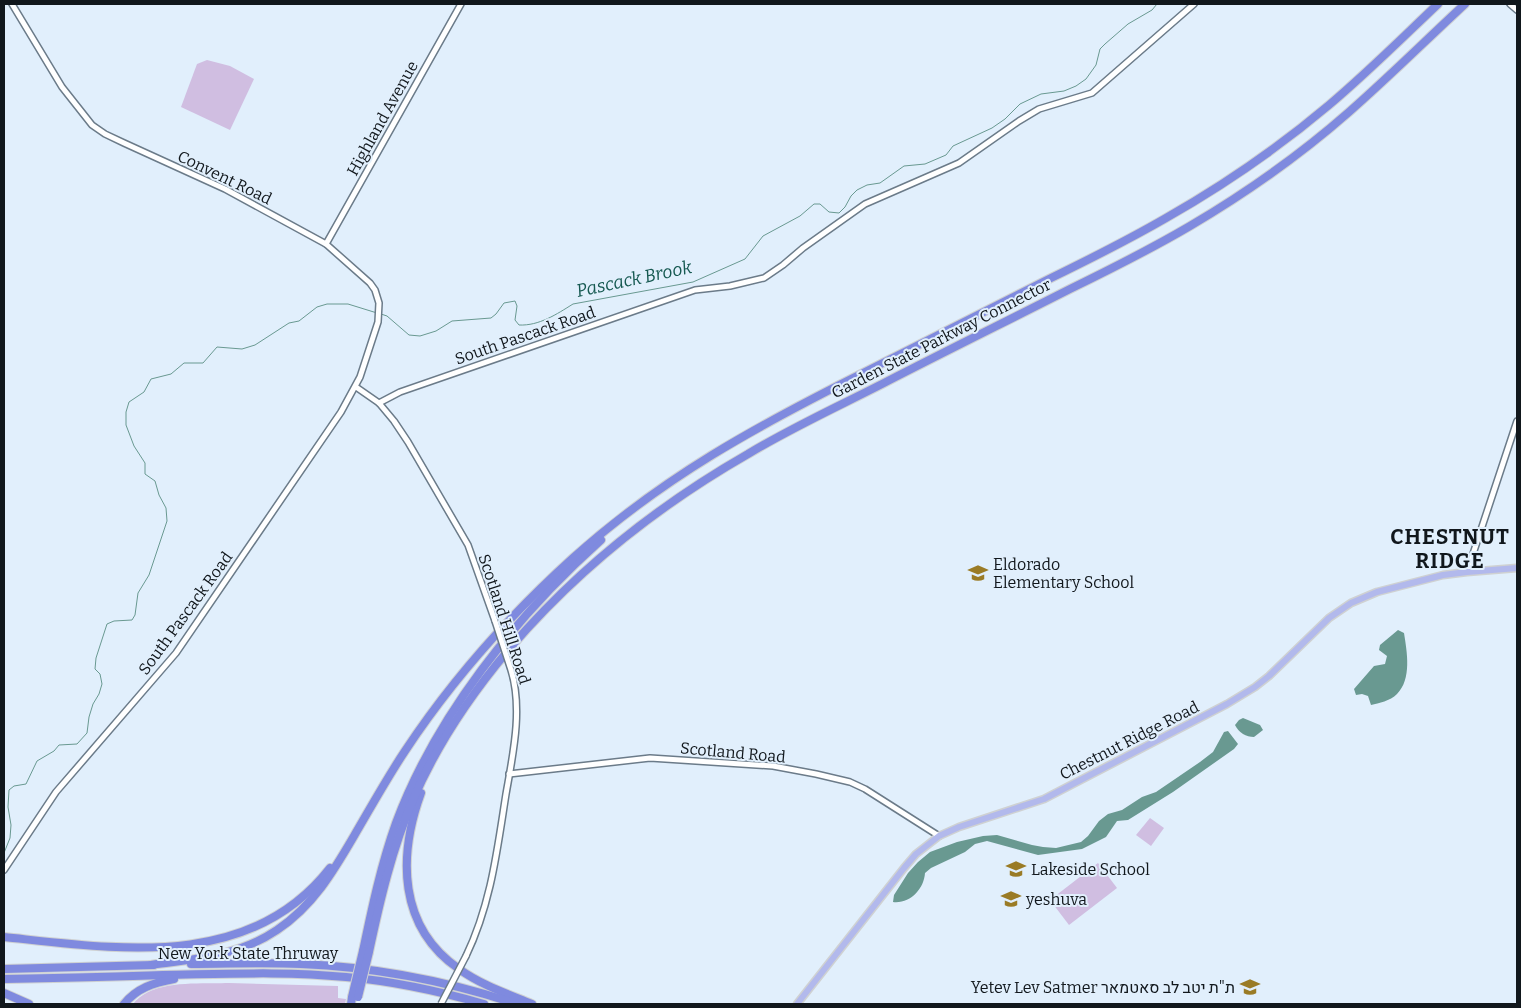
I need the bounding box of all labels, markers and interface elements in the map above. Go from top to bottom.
street label: Highland Avenue [343,57,422,179]
street label: Convent Road [175,146,275,209]
water label: Pascack Brook [574,256,694,302]
street label: Garden State Parkway Connector [828,275,1054,402]
street label: South Pascack Road [452,302,598,368]
district label: CHESTNUT RIDGE [1390,524,1510,574]
street label: South Pascack Road [134,548,237,678]
street label: Scotland Hill Road [475,552,535,687]
place label: Eldorado Elementary School [993,555,1134,592]
school or university icon: Eldorado Elementary School [967,562,989,584]
street label: Chestnut Ridge Road [1056,697,1203,784]
street label: Scotland Road [679,738,787,767]
school or university icon: Lakeside School [1005,858,1027,880]
place label: Lakeside School [1031,860,1150,879]
school or university icon: yeshuva [1000,888,1022,910]
place label: yeshuva [1025,890,1087,909]
street label: New York State Thruway [158,944,339,963]
school or university icon: Yetev Lev Satmer ת"ת יטב לב סאטמאר [1239,976,1261,998]
place label: Yetev Lev Satmer ת"ת יטב לב סאטמאר [971,978,1235,997]

